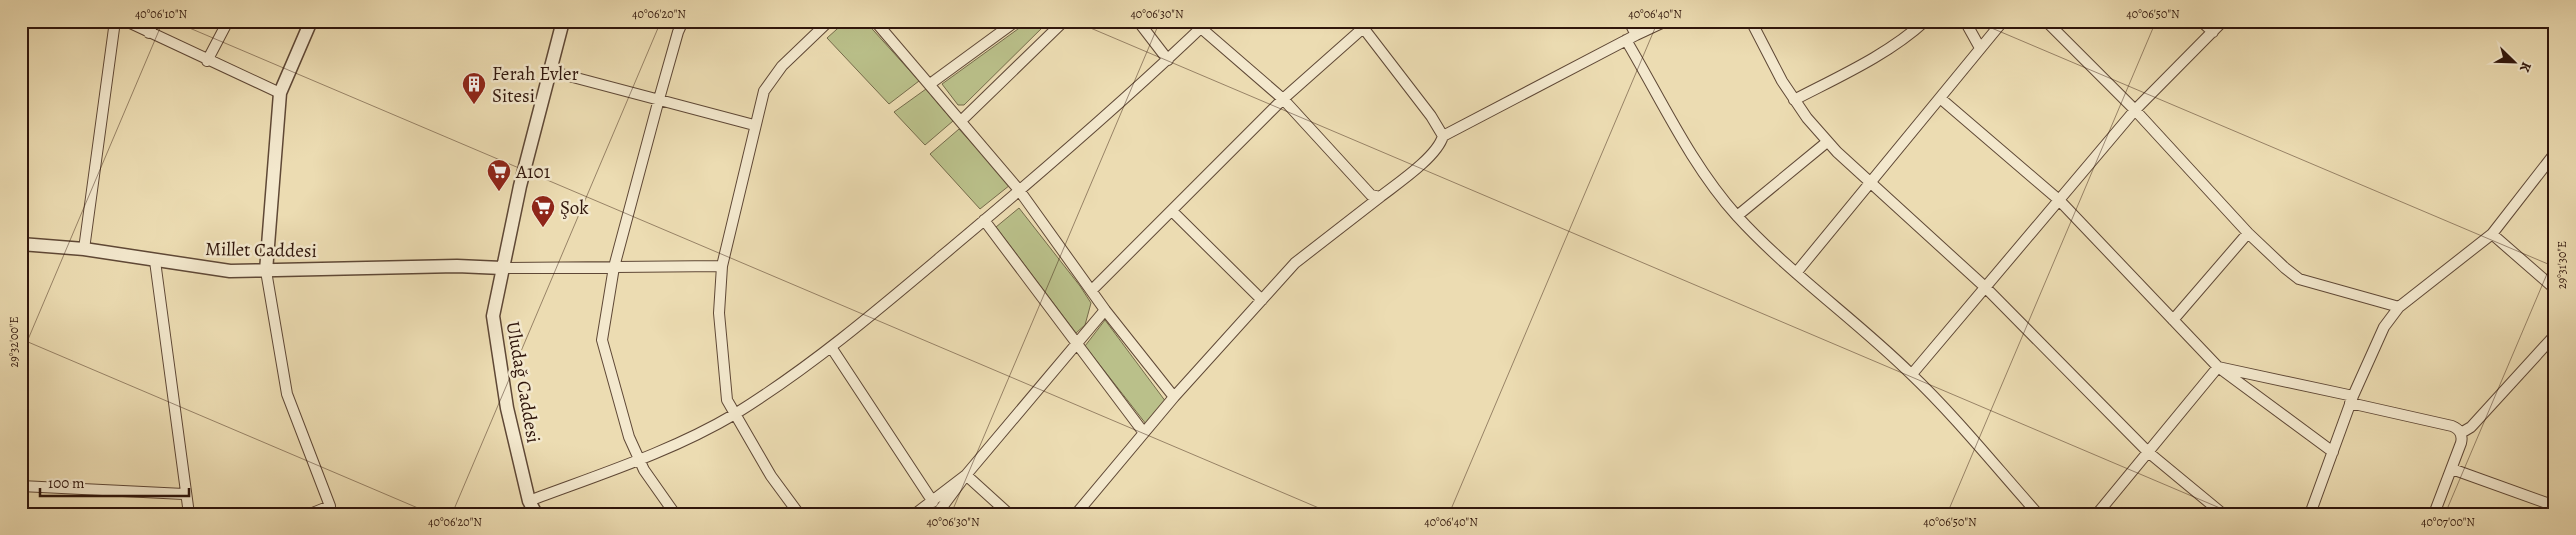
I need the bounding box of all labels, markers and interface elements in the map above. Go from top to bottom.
text: 40°06'10"N [135,6,187,22]
text: 40°06'20"N [632,6,686,22]
text: 40°06'30"N [1130,6,1184,22]
text: 40°06'40"N [1628,6,1682,22]
text: 40°06'50"N [2126,6,2180,22]
north arrow [2488,38,2538,88]
text: K [2515,59,2536,76]
place label: Ferah Evler Sitesi [492,61,579,109]
building icon: Ferah Evler Sitesi [461,71,487,105]
supermarket icon: A101 [486,158,512,192]
place label: A101 [515,159,551,185]
supermarket icon: Şok [530,194,556,228]
place label: Şok [560,195,589,221]
street label: Millet Caddesi [205,236,317,264]
text: 29°31'30"E [2554,241,2570,289]
text: 29°32'00"E [6,316,22,368]
street label: Uludağ Caddesi [500,319,546,445]
scale bar [40,465,189,497]
text: 100 m [48,473,85,493]
text: 40°06'20"N [428,514,482,530]
text: 40°06'30"N [926,514,980,530]
text: 40°06'40"N [1424,514,1478,530]
text: 40°06'50"N [1923,514,1977,530]
text: 40°07'00"N [2421,514,2475,530]

